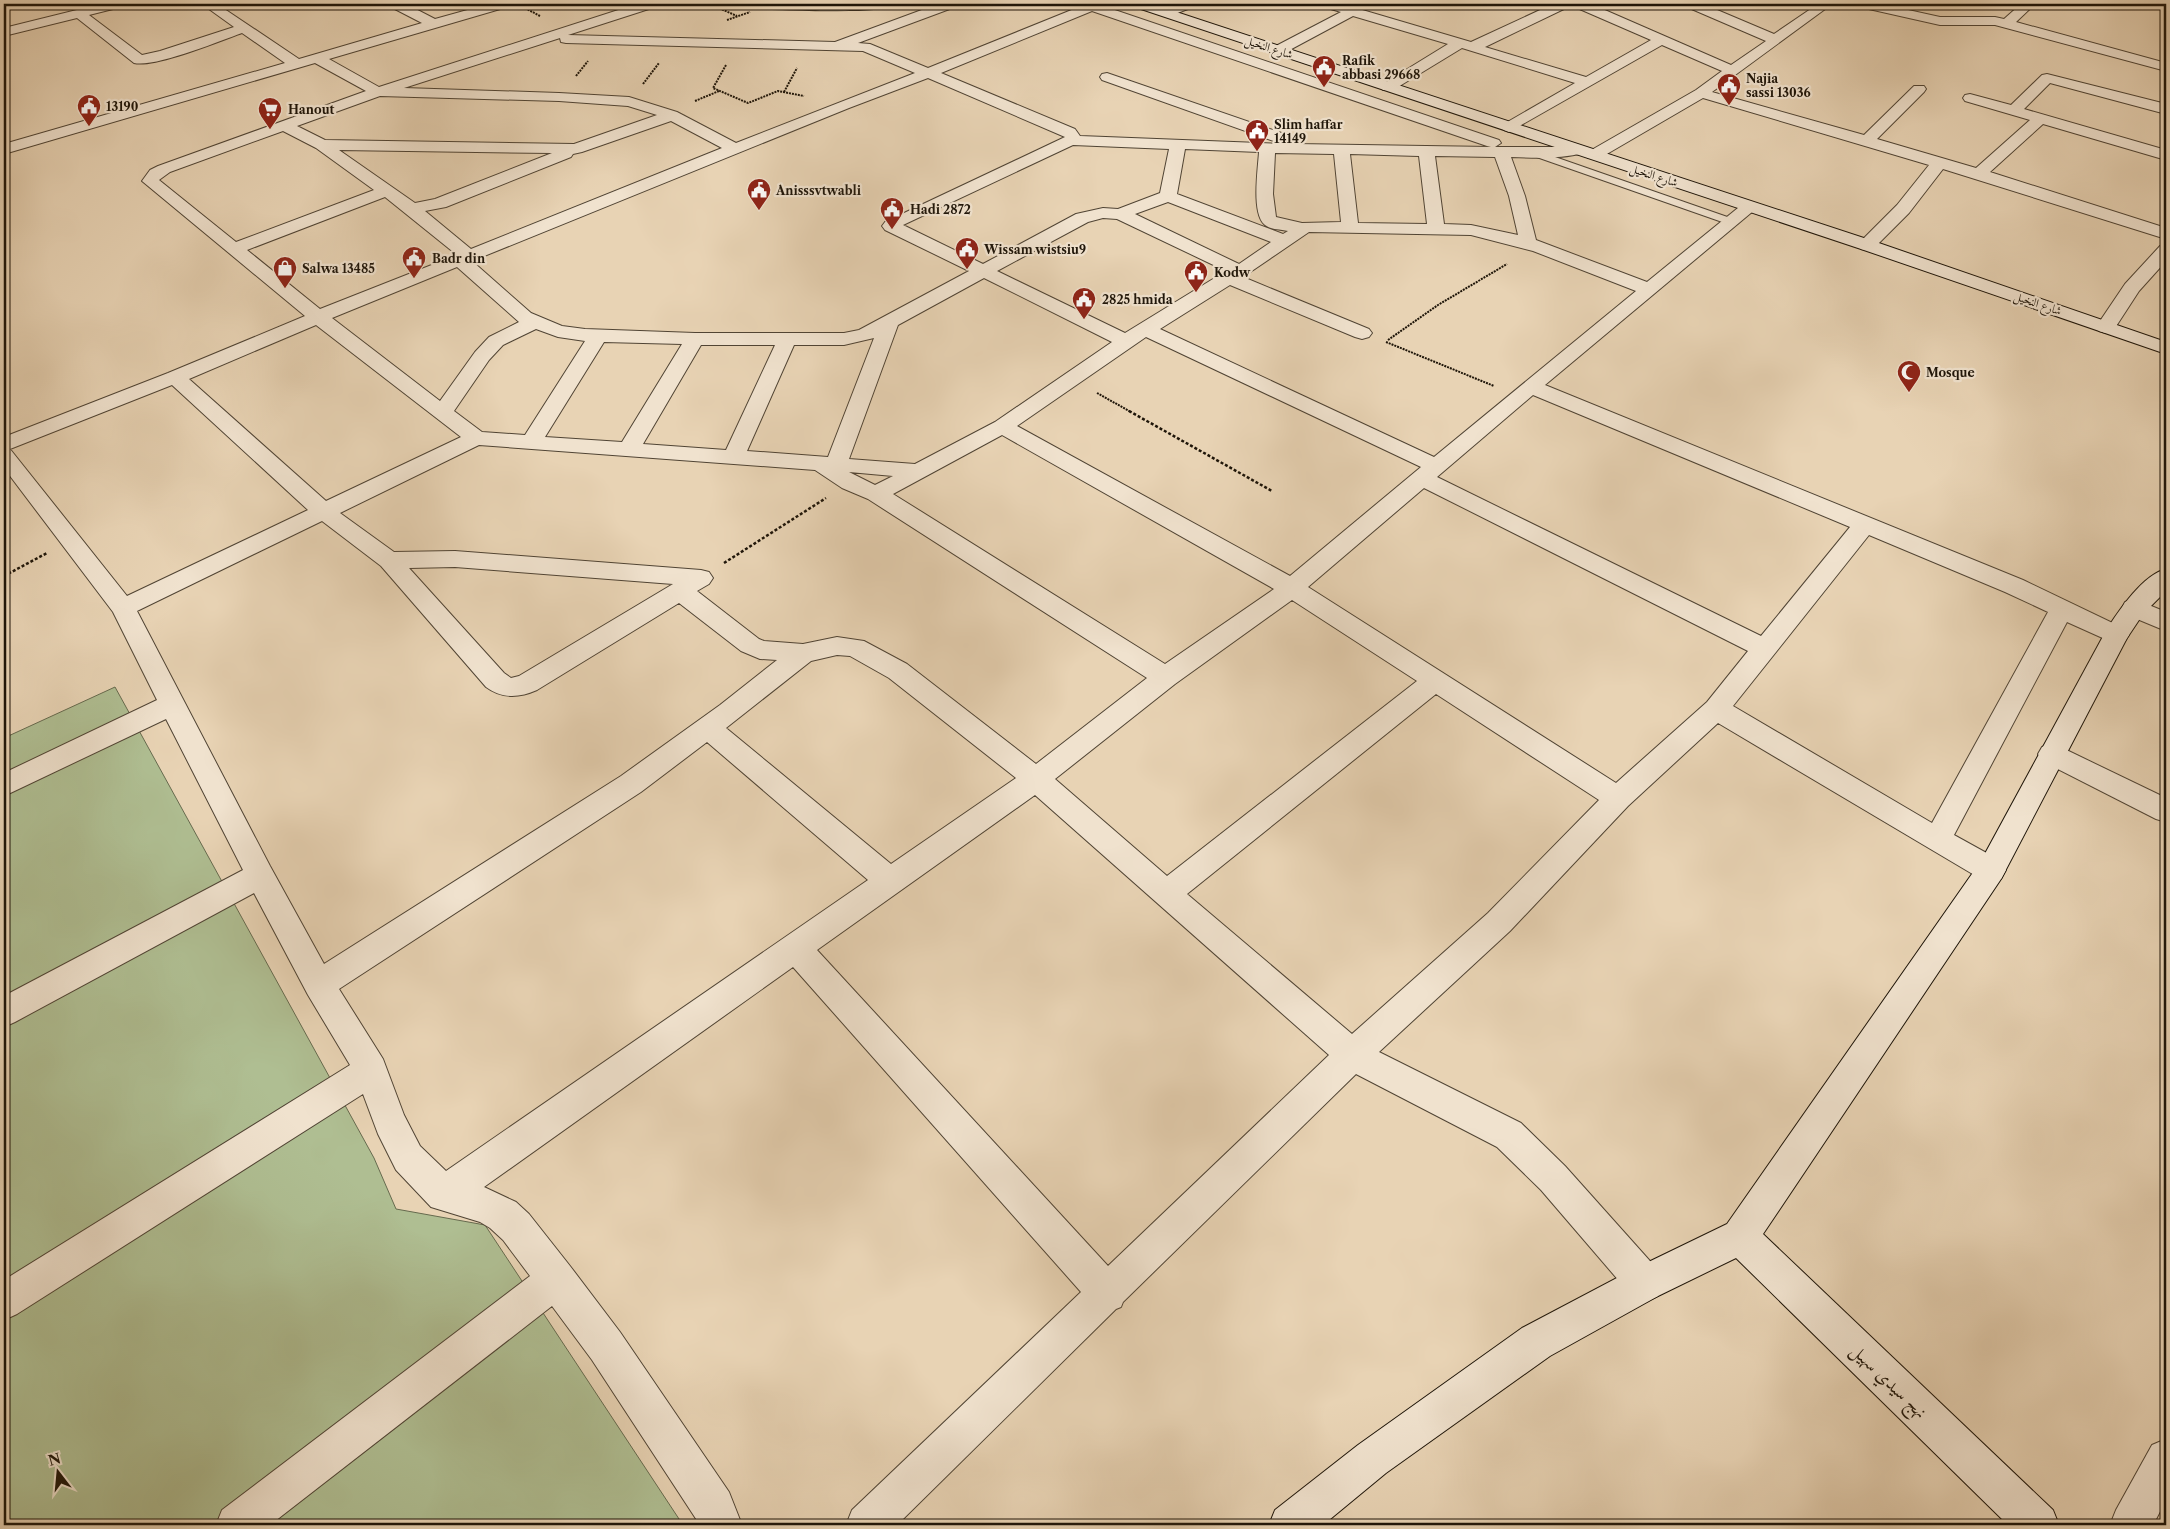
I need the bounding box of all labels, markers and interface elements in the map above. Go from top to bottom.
street label: شارع النخيل [1242,32,1295,66]
place label: Rafik abbasi 29668 [1342,53,1420,82]
public building icon: Rafik abbasi 29668 [1311,54,1337,88]
place label: Najia sassi 13036 [1746,71,1811,100]
public building icon: Najia sassi 13036 [1716,72,1742,106]
public building icon: 13190 [76,93,102,127]
supermarket icon: Hanout [257,96,283,130]
place label: 13190 [106,99,139,114]
place label: Hanout [288,102,335,117]
place label: Slim haffar 14149 [1274,117,1343,146]
public building icon: Slim haffar 14149 [1244,118,1270,152]
street label: شارع النخيل [1627,160,1680,194]
public building icon: Anisssvtwabli [746,177,772,211]
place label: Anisssvtwabli [775,183,862,198]
public building icon: Hadi 2872 [879,196,905,230]
place label: Hadi 2872 [910,202,971,217]
public building icon: Wissam wistsiu9 [954,236,980,270]
place label: Wissam wistsiu9 [983,242,1086,257]
public building icon: Badr din [401,245,427,279]
place label: Badr din [432,251,486,266]
shop icon: Salwa 13485 [272,255,298,289]
public building icon: Kodw [1183,259,1209,293]
place label: Salwa 13485 [302,261,375,276]
place label: Kodw [1214,265,1251,280]
public building icon: 2825 hmida [1071,286,1097,320]
street label: شارع النخيل [2011,288,2064,322]
place label: 2825 hmida [1102,292,1174,307]
mosque icon: Mosque [1896,359,1922,393]
place label: Mosque [1926,365,1975,380]
street label: نهج سيدي سهيل [1843,1339,1932,1427]
north arrow [32,1446,82,1496]
text: N [46,1449,63,1470]

